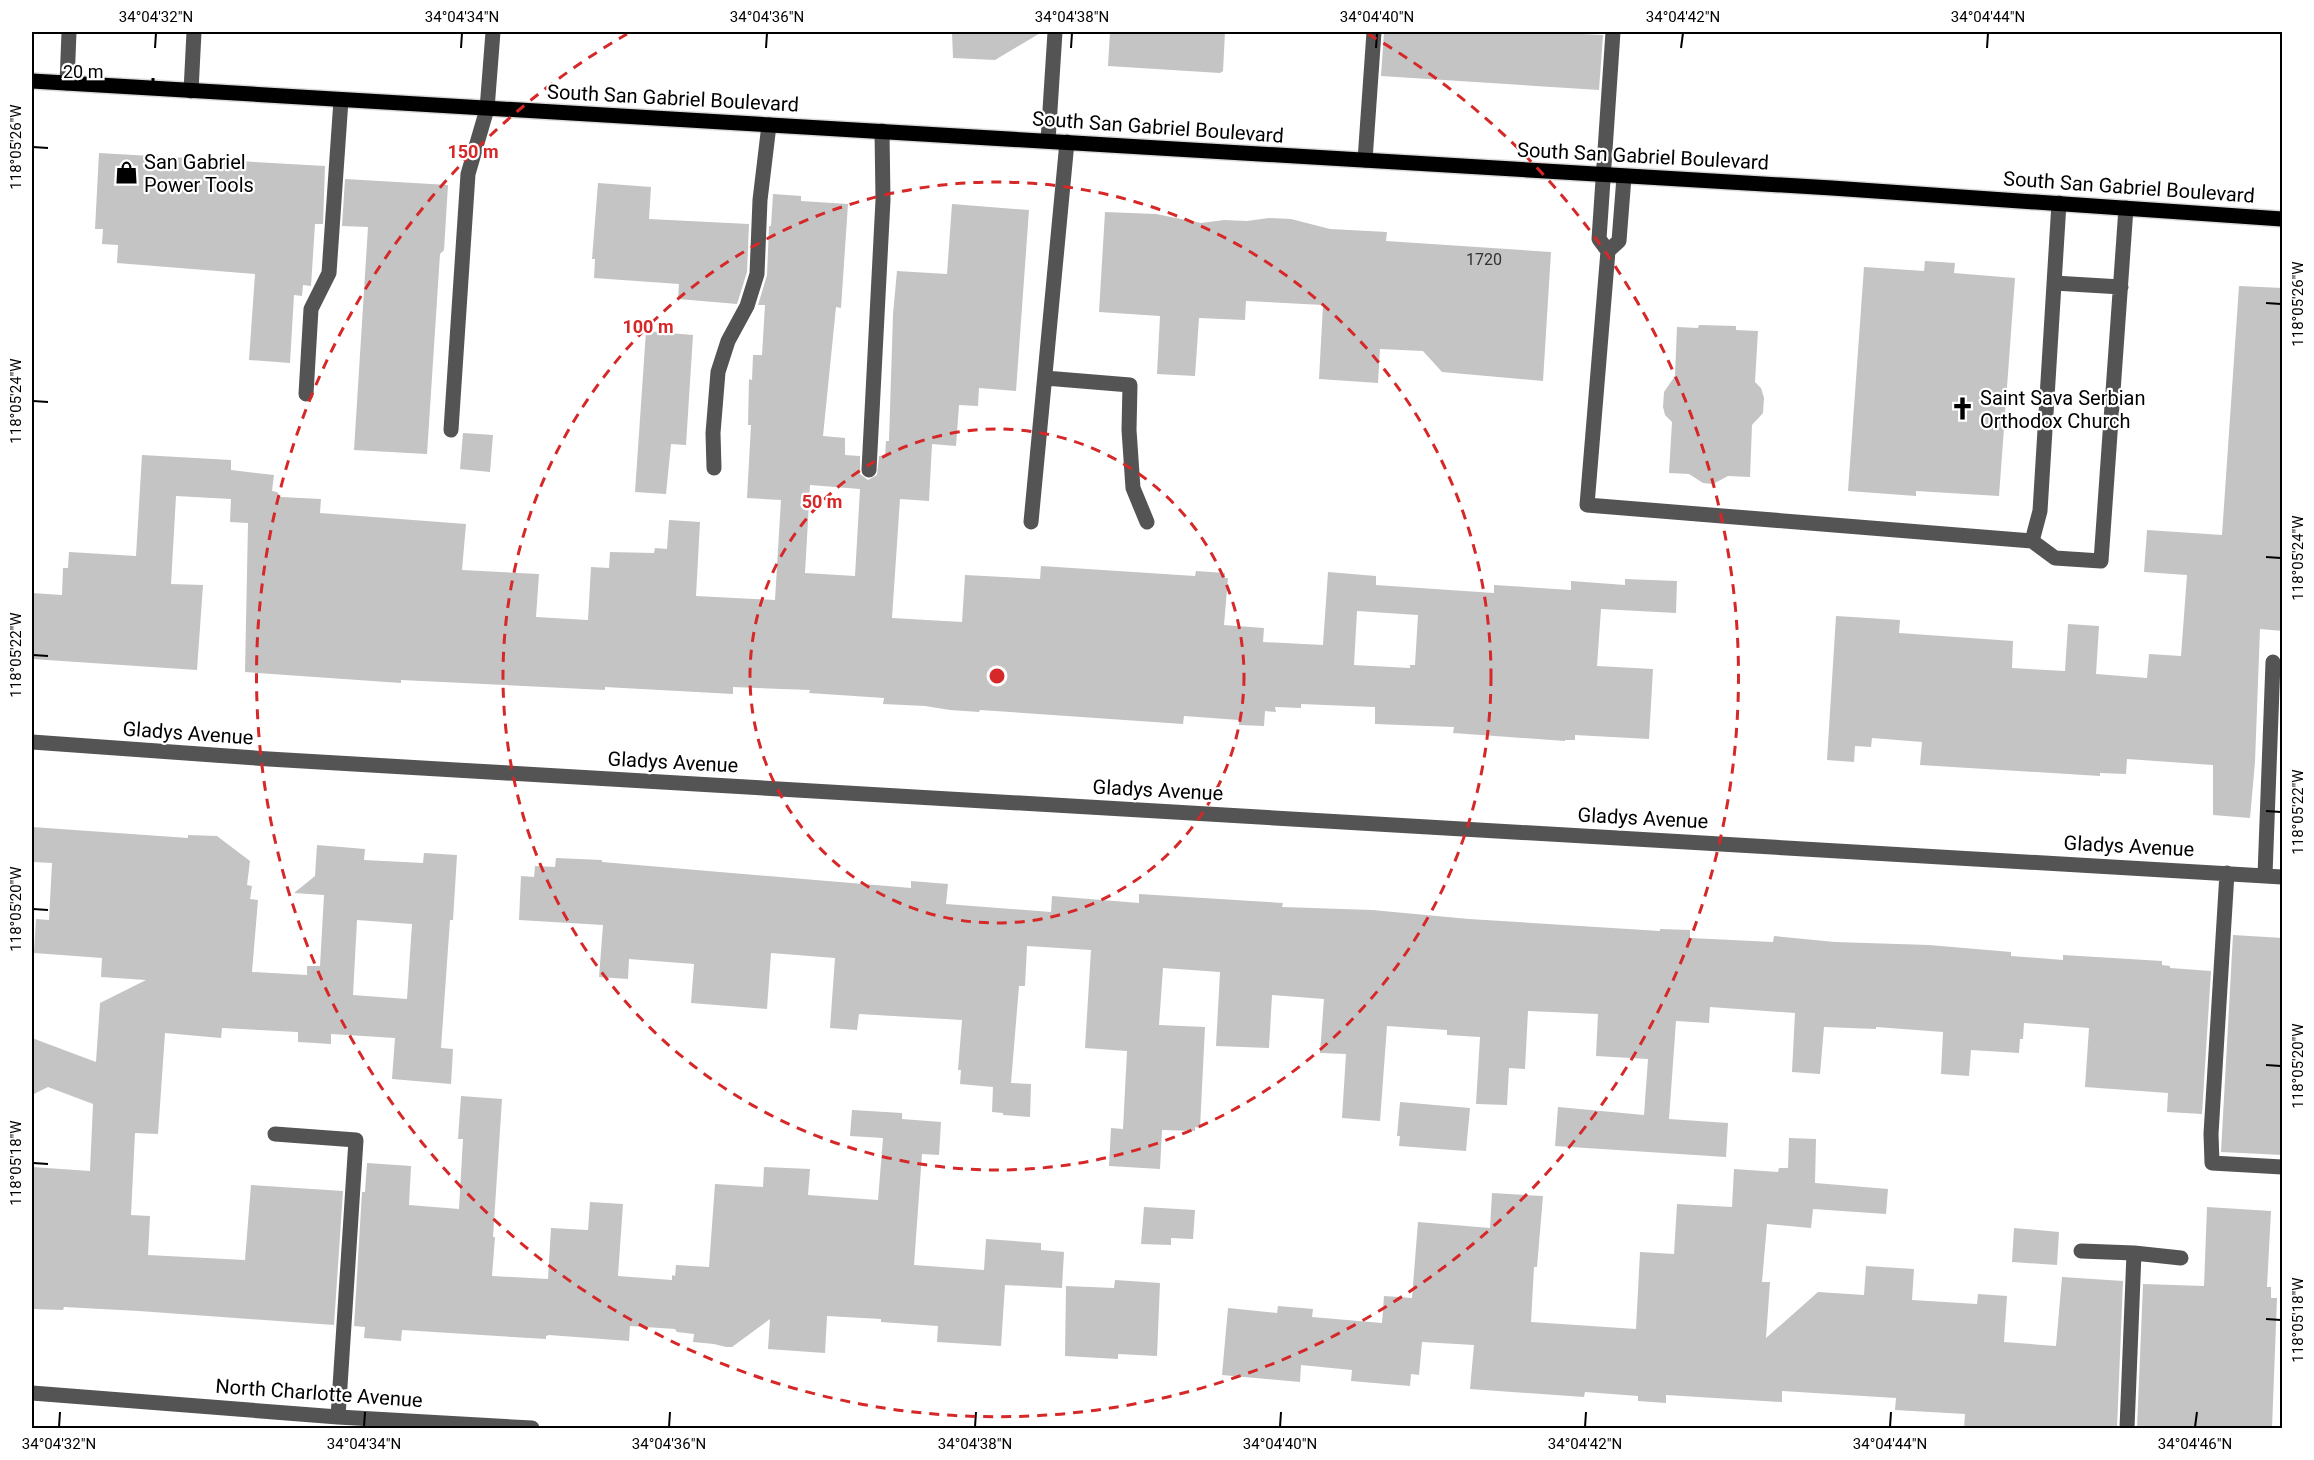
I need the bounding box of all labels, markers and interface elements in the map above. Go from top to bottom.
text: 34°04'32"N [119,8,193,26]
text: 34°04'34"N [425,8,499,26]
text: 34°04'36"N [730,8,804,26]
text: 34°04'38"N [1035,8,1109,26]
text: 34°04'40"N [1340,8,1414,26]
text: 34°04'42"N [1646,8,1720,26]
text: 34°04'44"N [1951,8,2025,26]
scale bar [54,51,153,89]
text: 20 m [63,61,103,82]
street label: South San Gabriel Boulevard [547,79,799,117]
text: 118°05'26"W [7,104,25,190]
street label: South San Gabriel Boulevard [1032,106,1284,148]
street label: South San Gabriel Boulevard [1517,137,1769,175]
text: 150 m [447,141,499,162]
place label: San Gabriel Power Tools [144,150,254,197]
shop icon: San Gabriel Power Tools [113,160,139,186]
street label: South San Gabriel Boulevard [2003,166,2255,208]
house number: 1720 [1466,250,1502,269]
text: 118°05'26"W [2289,261,2307,347]
text: 100 m [622,316,674,337]
text: 118°05'24"W [7,358,25,444]
place label: Saint Sava Serbian Orthodox Church [1980,386,2145,433]
church icon: Saint Sava Serbian Orthodox Church [1949,396,1975,422]
text: 50 m [802,491,842,512]
text: 118°05'24"W [2289,515,2307,601]
text: 118°05'22"W [7,612,25,698]
centre of rings [987,666,1007,686]
street label: Gladys Avenue [122,716,254,750]
street label: Gladys Avenue [607,747,739,777]
text: 118°05'22"W [2289,769,2307,855]
street label: Gladys Avenue [1092,775,1224,805]
street label: Gladys Avenue [1577,803,1709,833]
street label: Gladys Avenue [2063,831,2195,861]
text: 118°05'20"W [7,866,25,952]
text: 118°05'20"W [2289,1023,2307,1109]
text: 118°05'18"W [7,1120,25,1206]
text: 118°05'18"W [2289,1277,2307,1363]
street label: North Charlotte Avenue [215,1374,423,1412]
text: 34°04'32"N [22,1435,96,1453]
text: 34°04'34"N [327,1435,401,1453]
text: 34°04'36"N [632,1435,706,1453]
text: 34°04'38"N [938,1435,1012,1453]
text: 34°04'40"N [1243,1435,1317,1453]
text: 34°04'42"N [1548,1435,1622,1453]
text: 34°04'44"N [1853,1435,1927,1453]
text: 34°04'46"N [2158,1435,2232,1453]

